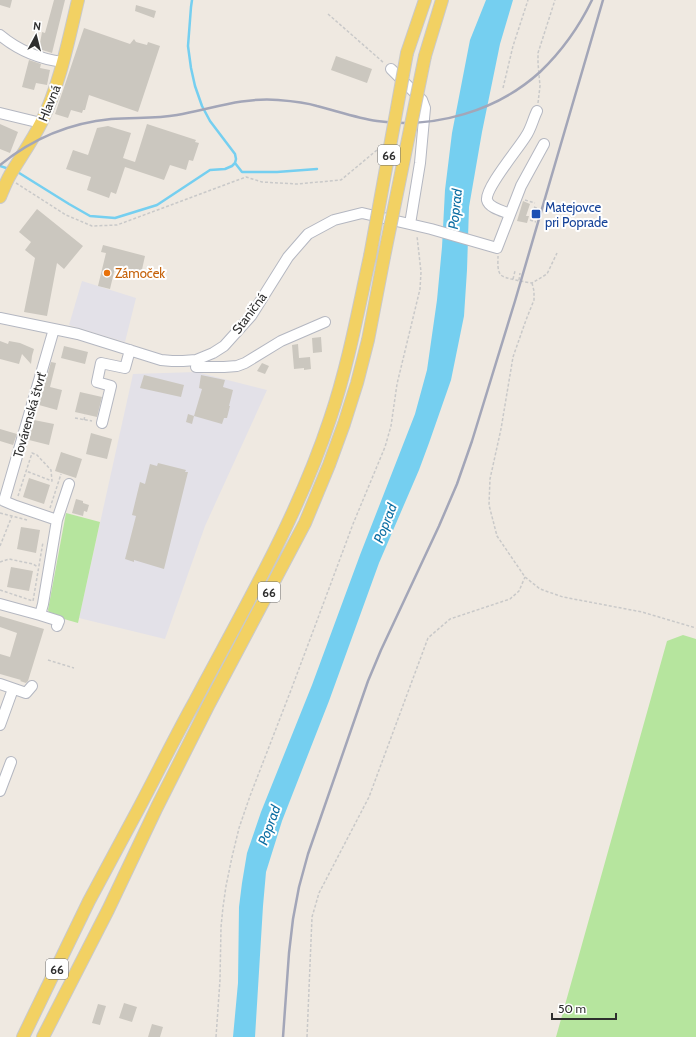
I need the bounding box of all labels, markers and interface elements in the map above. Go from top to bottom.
north arrow [16,16,56,56]
text: N [33,19,42,33]
street label: Hlavná [34,82,64,124]
road number: 66 [378,145,400,165]
water label: Poprad [444,187,466,230]
place label: Matejovce pri Poprade [545,199,608,230]
marker: Matejovce pri Poprade [530,208,542,220]
place label: Zámoček [115,265,165,281]
marker: Zámoček [102,268,112,278]
street label: Staničná [228,289,270,337]
street label: Továrenská štvrť [9,370,49,460]
water label: Poprad [369,500,401,545]
road number: 66 [258,582,280,602]
water label: Poprad [254,802,285,847]
road number: 66 [46,959,68,979]
scale bar [552,995,616,1021]
text: 50 m [558,1001,586,1016]

